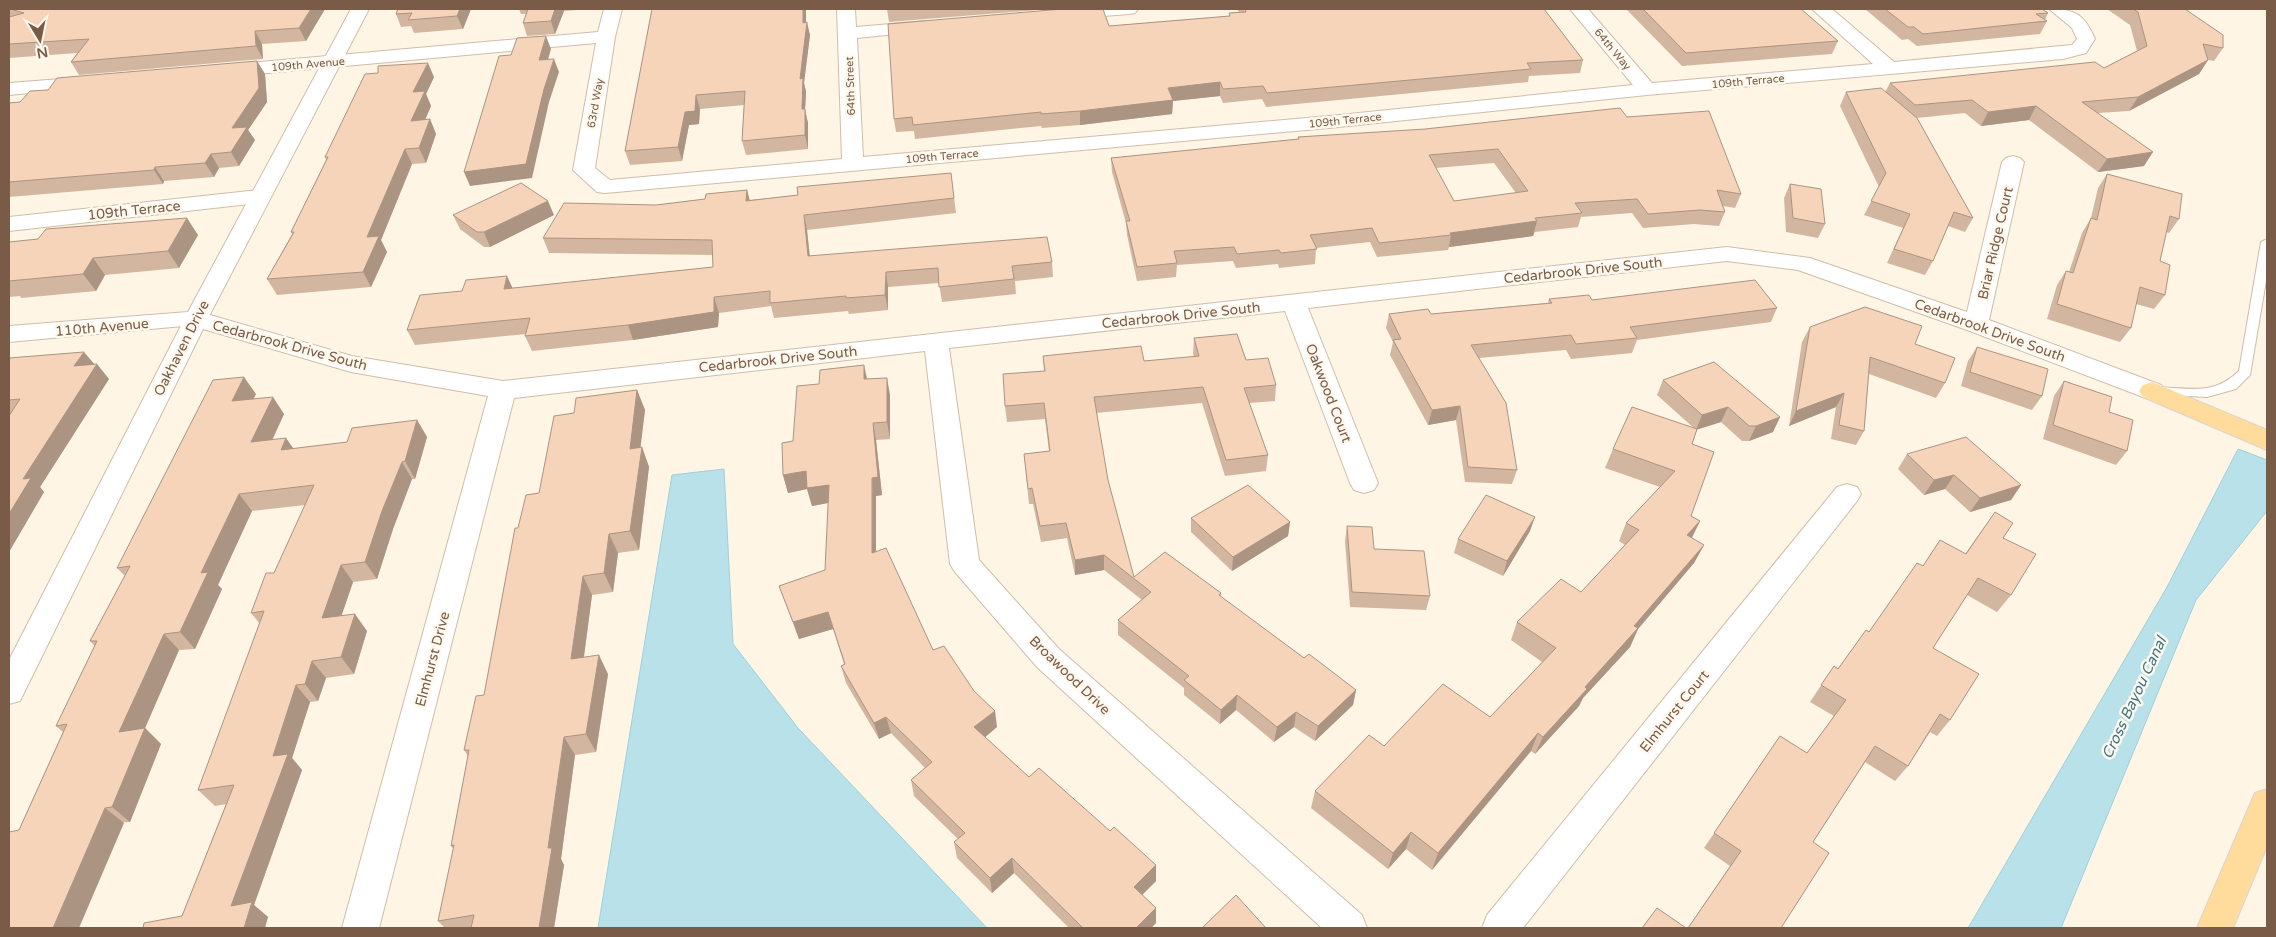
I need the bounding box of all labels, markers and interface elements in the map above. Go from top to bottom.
north arrow [15,15,65,65]
street label: 64th Way [1591,26,1634,73]
text: N [35,43,49,62]
street label: 109th Avenue [271,55,345,74]
street label: 64th Street [843,56,858,116]
street label: 109th Terrace [1711,72,1785,91]
street label: 63rd Way [585,77,606,129]
street label: 109th Terrace [1308,110,1382,131]
street label: 109th Terrace [905,147,979,166]
street label: Briar Ridge Court [1974,184,2017,301]
street label: 109th Terrace [87,197,181,224]
street label: Cedarbrook Drive South [1503,254,1663,287]
street label: Cedarbrook Drive South [1912,295,2068,366]
street label: Oakhaven Drive [150,298,213,399]
street label: Cedarbrook Drive South [1101,299,1261,332]
street label: 110th Avenue [54,315,150,340]
street label: Cedarbrook Drive South [211,317,369,374]
street label: Oakwood Court [1302,341,1355,446]
street label: Cedarbrook Drive South [698,343,858,376]
street label: Elmhurst Drive [412,610,453,709]
street label: Broawood Drive [1026,632,1114,718]
water label: Cross Bayou Canal [2098,632,2171,762]
street label: Elmhurst Court [1636,666,1713,756]

